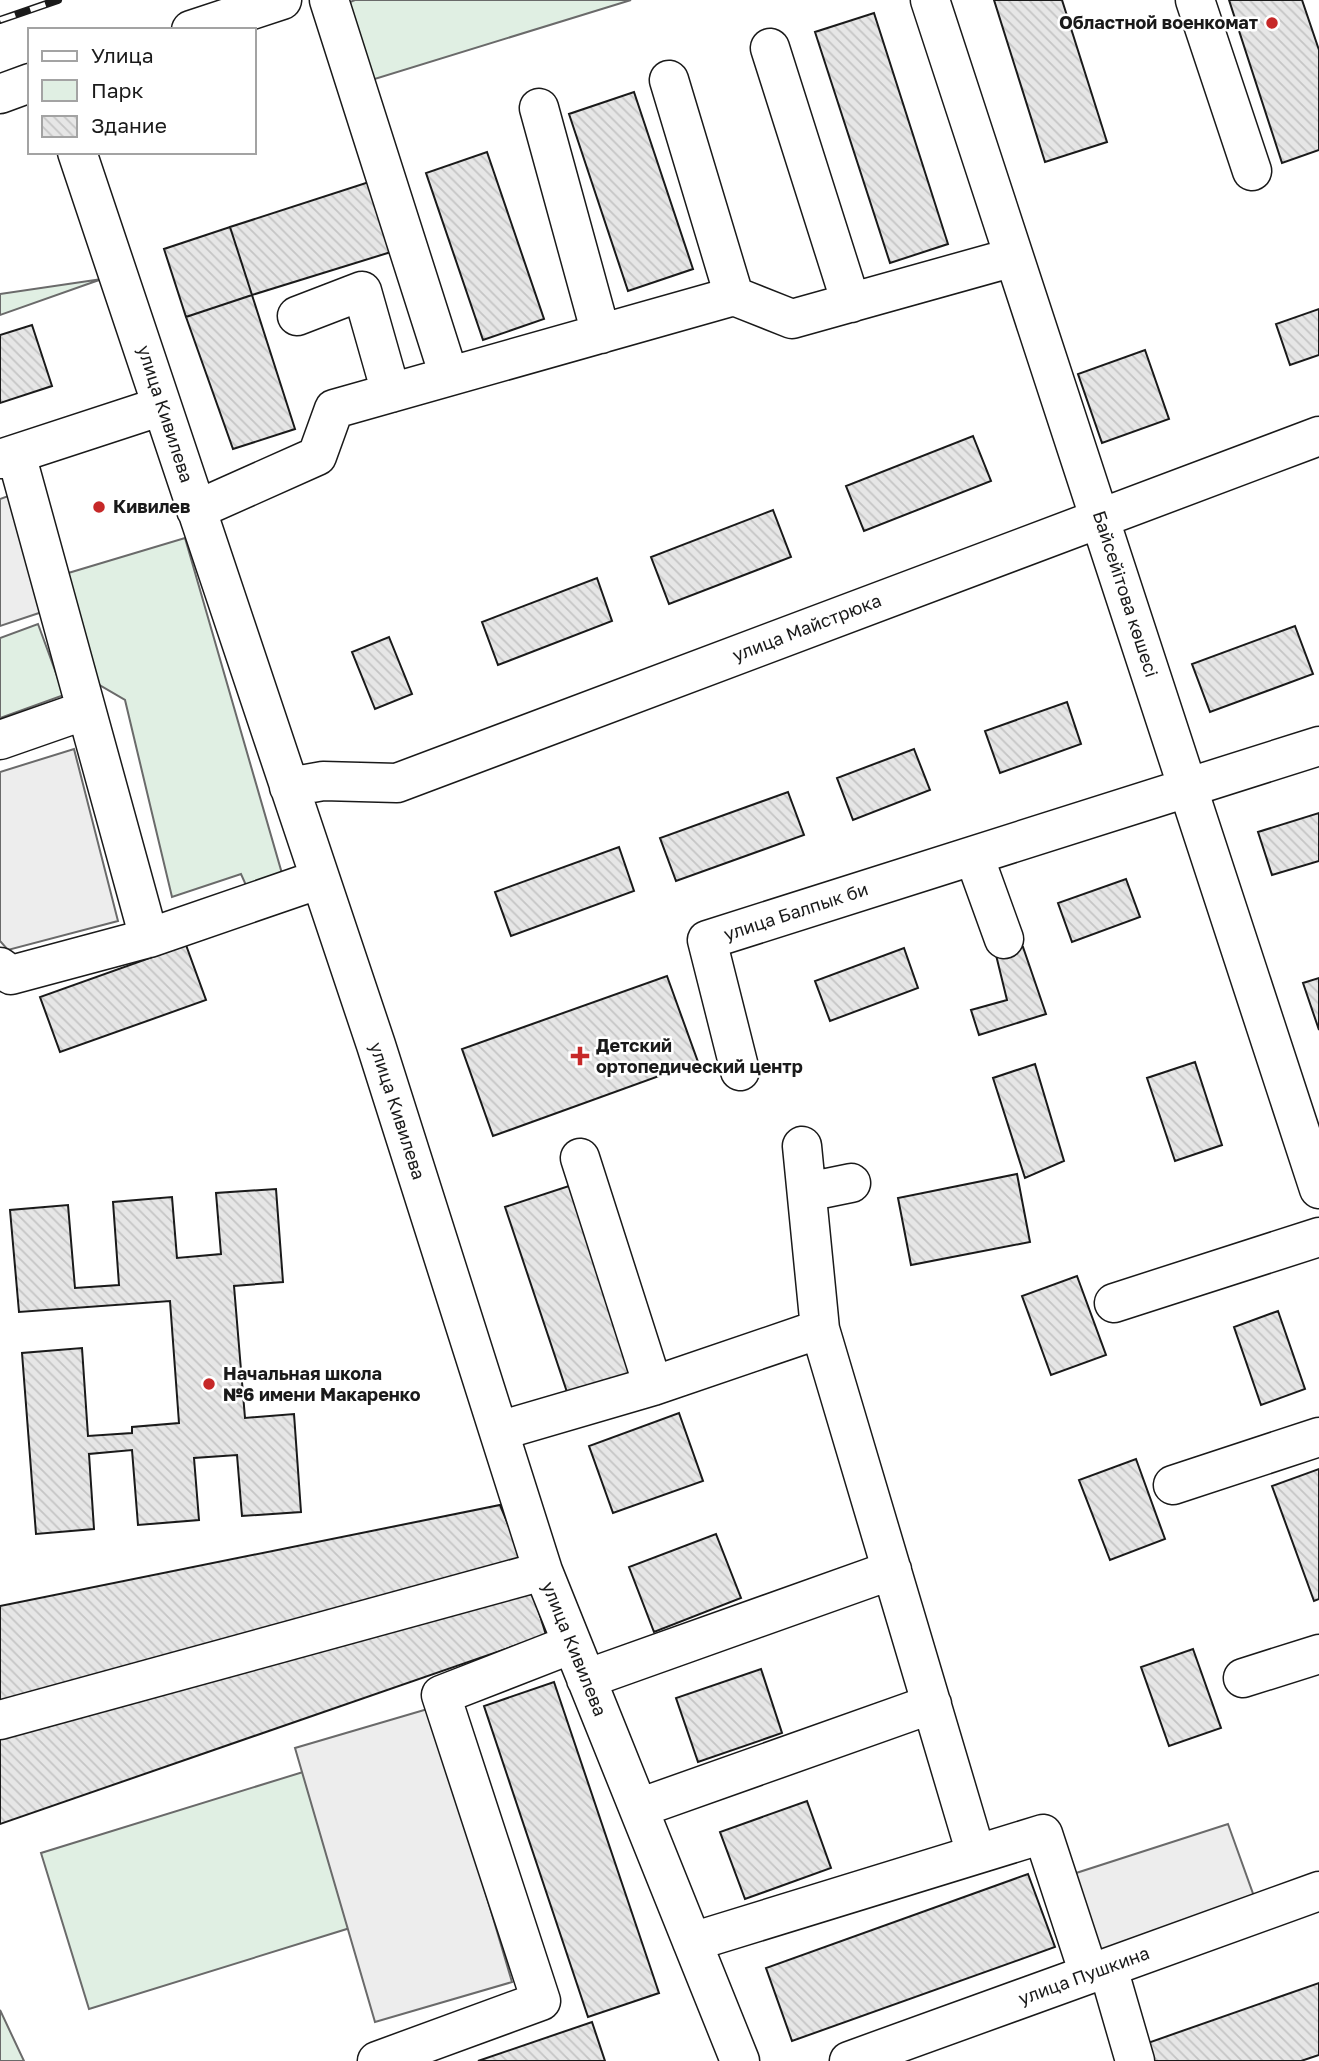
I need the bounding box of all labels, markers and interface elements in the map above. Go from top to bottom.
place label: Областной военкомат [1059,11,1258,33]
marker: Областной военкомат [1264,15,1280,31]
legend [28,28,256,154]
text: Улица [91,42,154,68]
text: Парк [91,77,144,103]
text: Здание [91,112,167,138]
street label: улица Кивилева [133,342,199,485]
place label: Кивилев [113,495,190,517]
marker: Кивилев [91,499,107,515]
street label: Байсейітова көшесі [1089,508,1163,680]
street label: улица Майстрюка [729,589,884,666]
street label: улица Балпык би [721,877,871,945]
place label: Детский ортопедический центр [596,1034,803,1077]
street label: улица Кивилева [365,1039,431,1182]
marker: Детский ортопедический центр [570,1046,590,1066]
place label: Начальная школа №6 имени Макаренко [223,1362,421,1405]
marker: Начальная школа №6 имени Макаренко [201,1376,217,1392]
street label: улица Кивилева [538,1578,612,1719]
street label: улица Пушкина [1015,1941,1152,2009]

